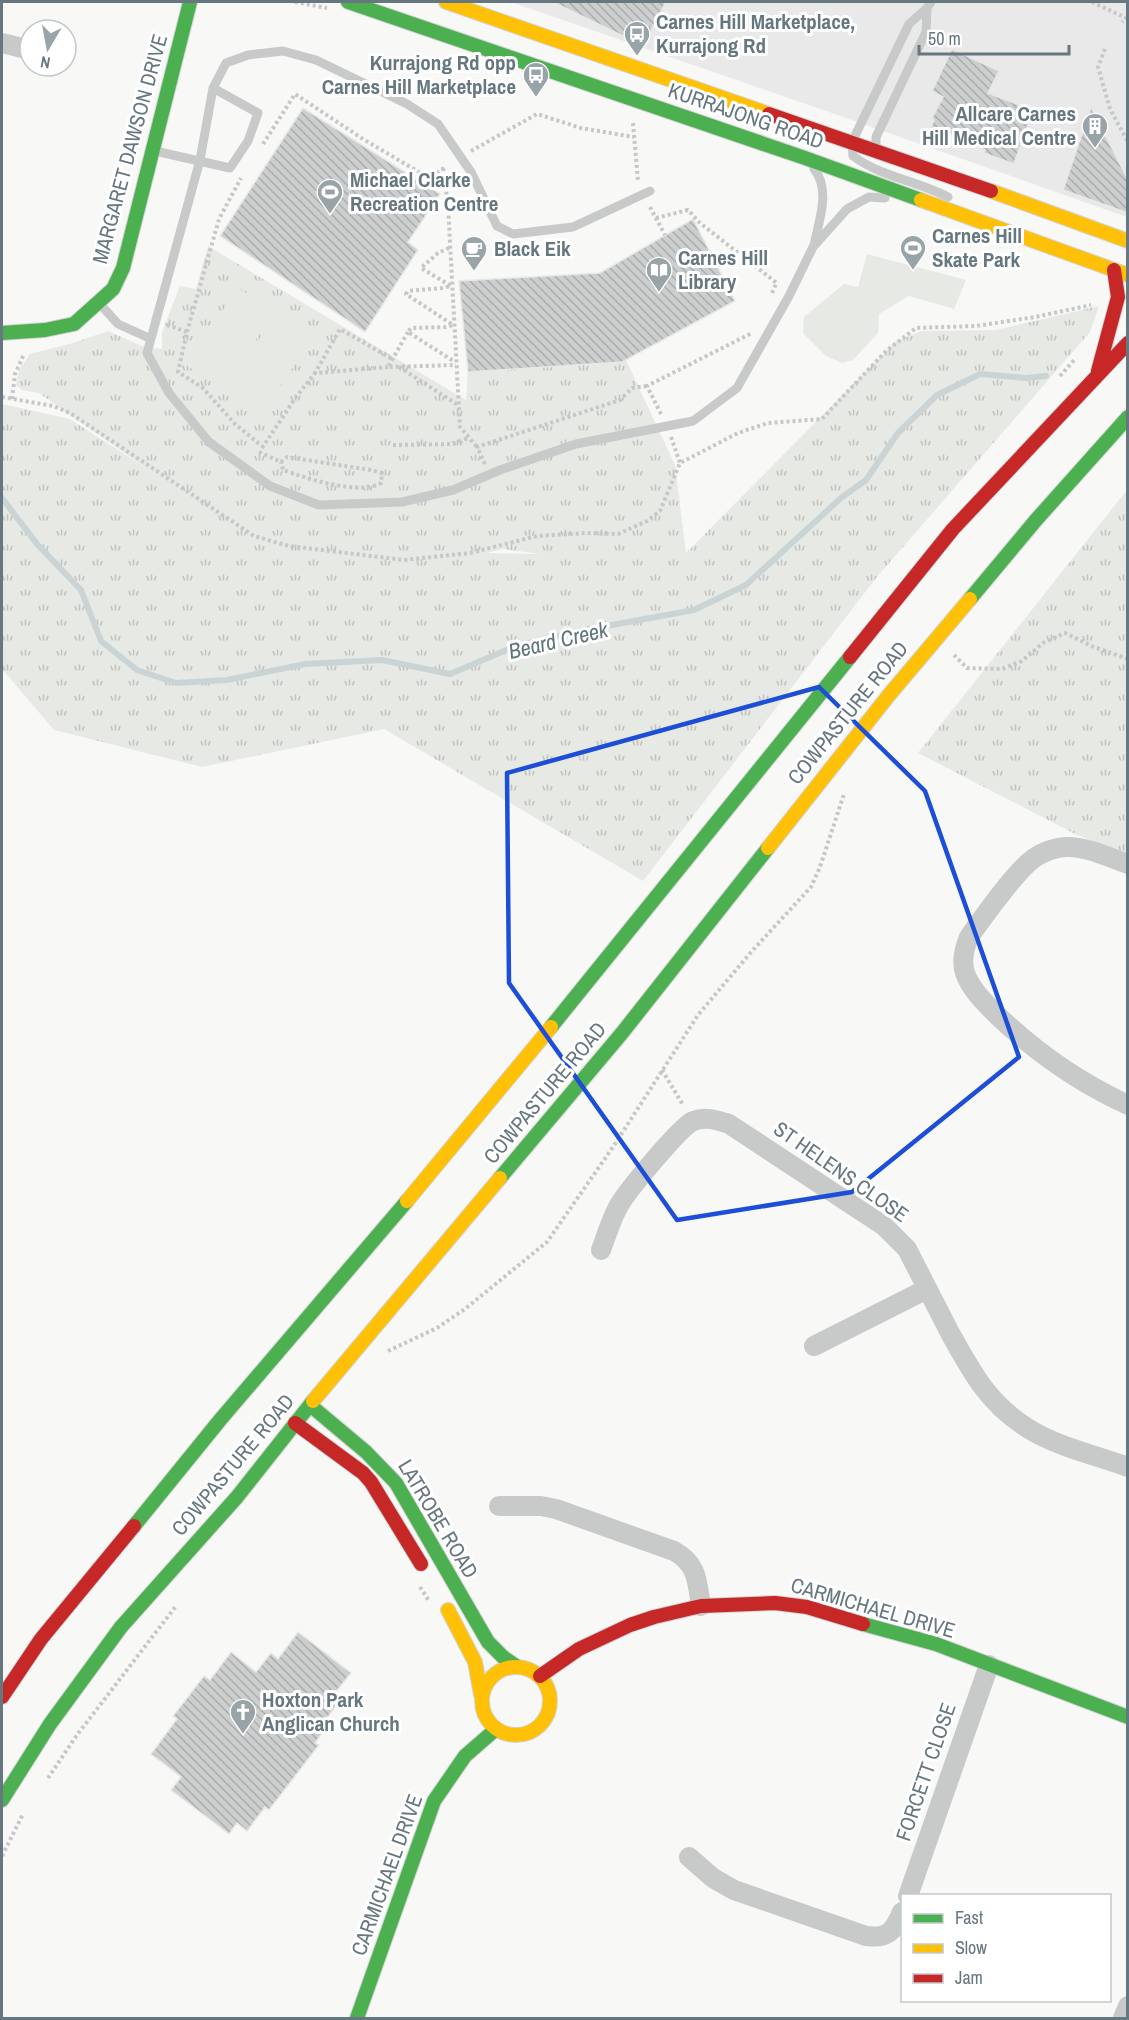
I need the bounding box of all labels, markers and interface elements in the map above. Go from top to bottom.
place label: Carnes Hill Marketplace, Kurrajong Rd [656,7,855,60]
north arrow [18,18,78,78]
scale bar [919,18,1069,56]
bus stop icon: Carnes Hill Marketplace, Kurrajong Rd [622,19,652,57]
text: 50 m [928,26,961,51]
street label: MARGARET DAWSON DRIVE [85,31,174,267]
place label: Kurrajong Rd opp Carnes Hill Marketplace [322,48,516,101]
text: N [39,51,52,74]
bus stop icon: Kurrajong Rd opp Carnes Hill Marketplace [521,60,551,98]
street label: KURRAJONG ROAD [665,75,828,156]
place label: Allcare Carnes Hill Medical Centre [922,99,1076,152]
building icon: Allcare Carnes Hill Medical Centre [1080,111,1110,149]
place label: Michael Clarke Recreation Centre [350,165,498,218]
sports icon: Michael Clarke Recreation Centre [315,177,345,215]
place label: Carnes Hill Skate Park [932,221,1022,274]
sports icon: Carnes Hill Skate Park [898,233,928,271]
cafe icon: Black Eik [459,234,489,272]
place label: Black Eik [494,234,571,263]
place label: Carnes Hill Library [678,243,768,296]
library icon: Carnes Hill Library [644,255,674,293]
water label: Beard Creek [505,614,612,666]
street label: COWPASTURE ROAD [781,635,914,790]
street label: COWPASTURE ROAD [477,1016,613,1170]
street label: ST HELENS CLOSE [768,1114,915,1229]
street label: COWPASTURE ROAD [165,1388,301,1542]
street label: LATROBE ROAD [392,1454,485,1584]
street label: CARMICHAEL DRIVE [788,1570,959,1645]
place label: Hoxton Park Anglican Church [262,1685,400,1738]
church icon: Hoxton Park Anglican Church [228,1697,258,1735]
street label: FORCETT CLOSE [888,1699,963,1845]
street label: CARMICHAEL DRIVE [344,1790,429,1960]
legend [901,1894,1111,2002]
text: Fast [955,1905,983,1930]
text: Slow [955,1935,987,1960]
text: Jam [955,1965,983,1990]

